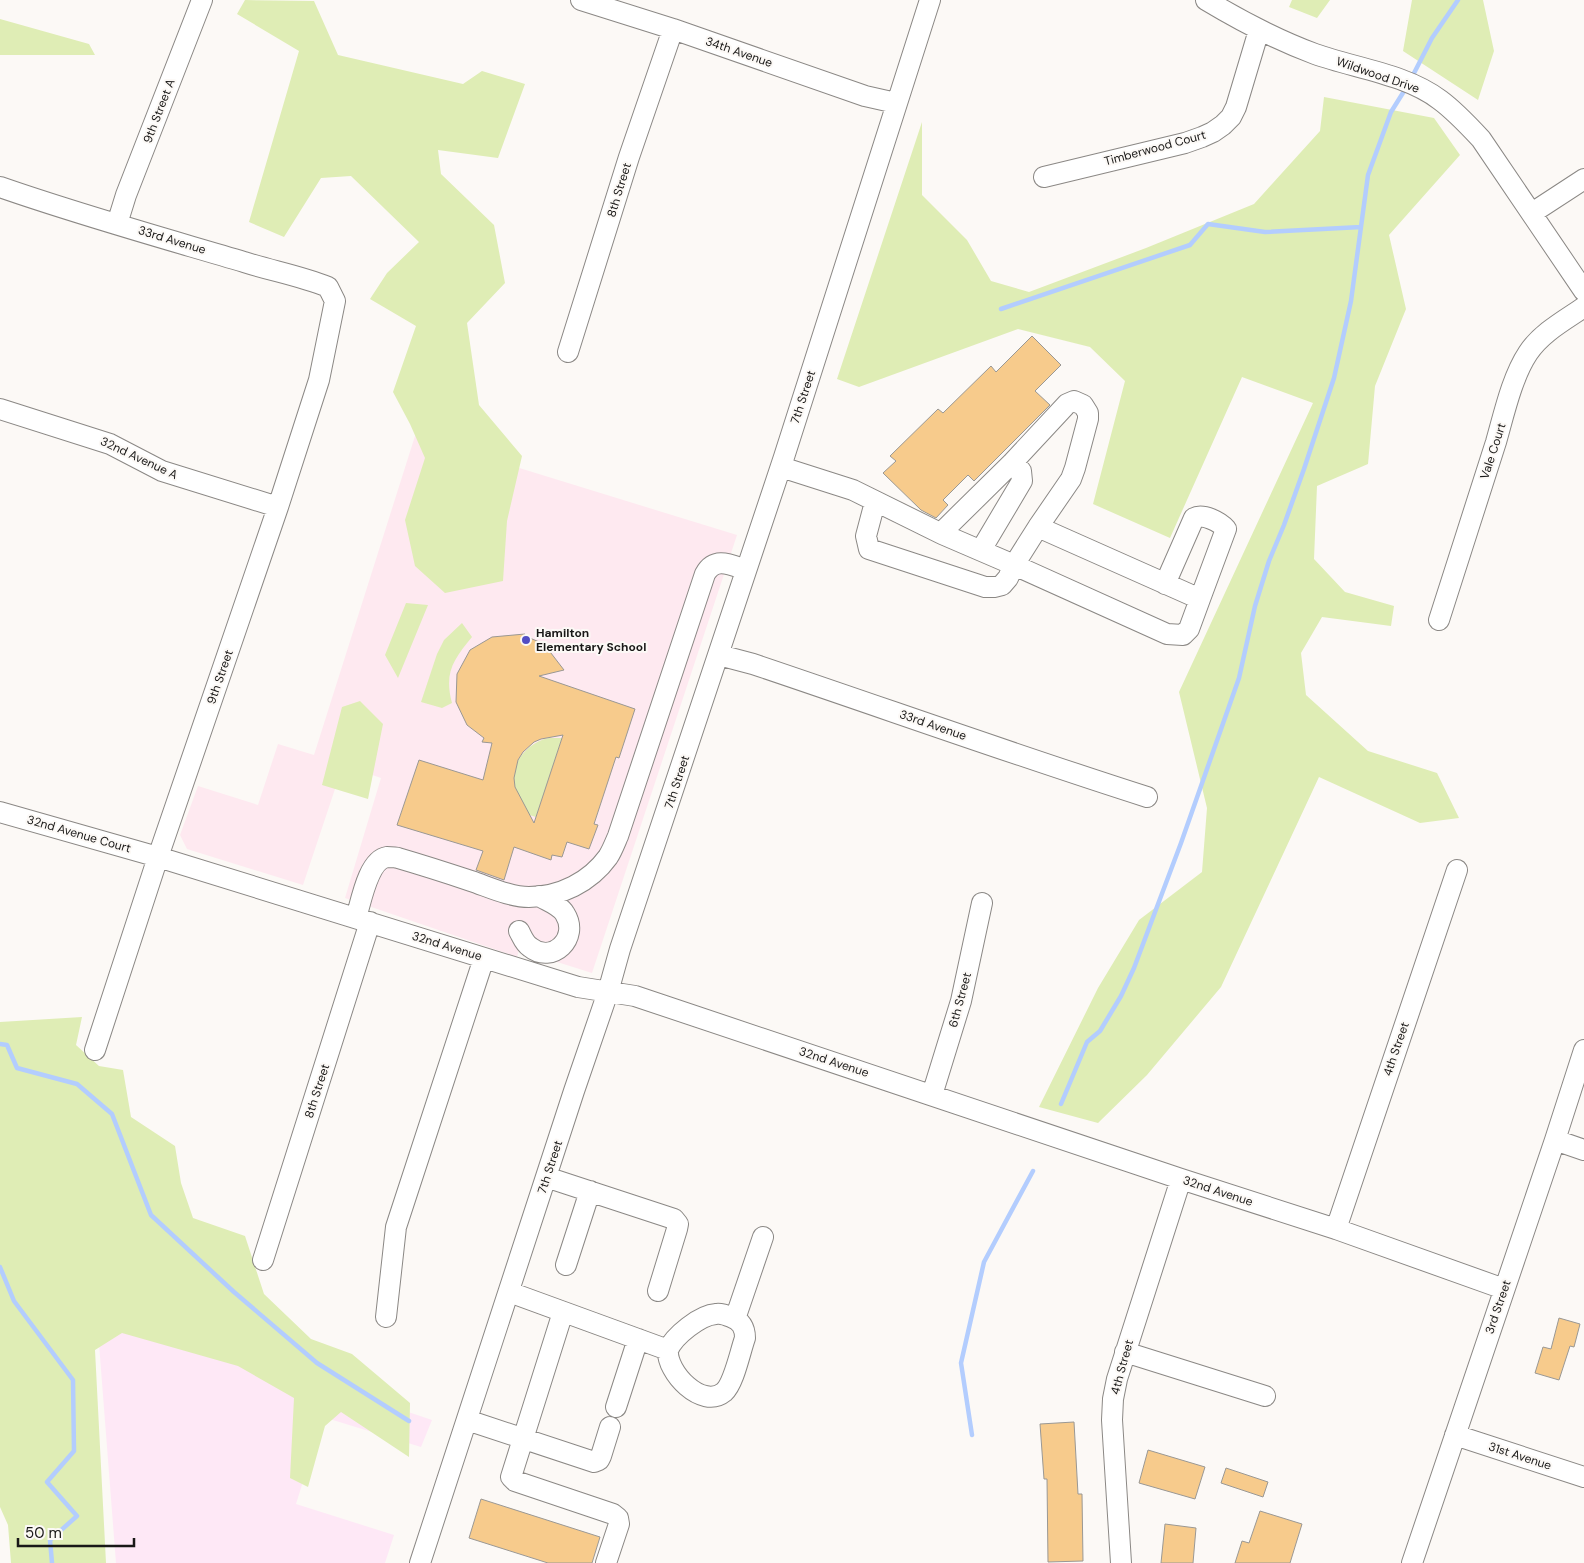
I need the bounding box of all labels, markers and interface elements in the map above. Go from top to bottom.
street label: 34th Avenue [703,33,775,71]
street label: Wildwood Drive [1334,53,1422,97]
street label: 9th Street A [139,77,179,145]
street label: Timberwood Court [1102,127,1208,169]
street label: 8th Street [603,161,635,219]
street label: 33rd Avenue [136,222,208,258]
street label: 7th Street [787,368,819,426]
street label: Vale Court [1476,421,1510,481]
street label: 32nd Avenue A [98,433,180,483]
place label: Hamilton Elementary School [536,625,646,655]
marker: Hamilton Elementary School [520,634,532,646]
street label: 9th Street [203,647,237,706]
street label: 33rd Avenue [897,706,969,744]
street label: 7th Street [661,753,693,811]
street label: 32nd Avenue Court [25,812,133,857]
street label: 32nd Avenue [410,928,484,964]
street label: 6th Street [945,970,975,1029]
street label: 4th Street [1379,1020,1413,1078]
street label: 32nd Avenue [797,1043,871,1081]
street label: 8th Street [301,1062,333,1120]
street label: 7th Street [534,1138,566,1196]
street label: 32nd Avenue [1181,1172,1255,1210]
street label: 3rd Street [1481,1278,1515,1336]
street label: 4th Street [1107,1338,1137,1396]
street label: 31st Avenue [1487,1438,1554,1474]
scale bar [18,1516,134,1548]
text: 50 m [25,1523,62,1543]

